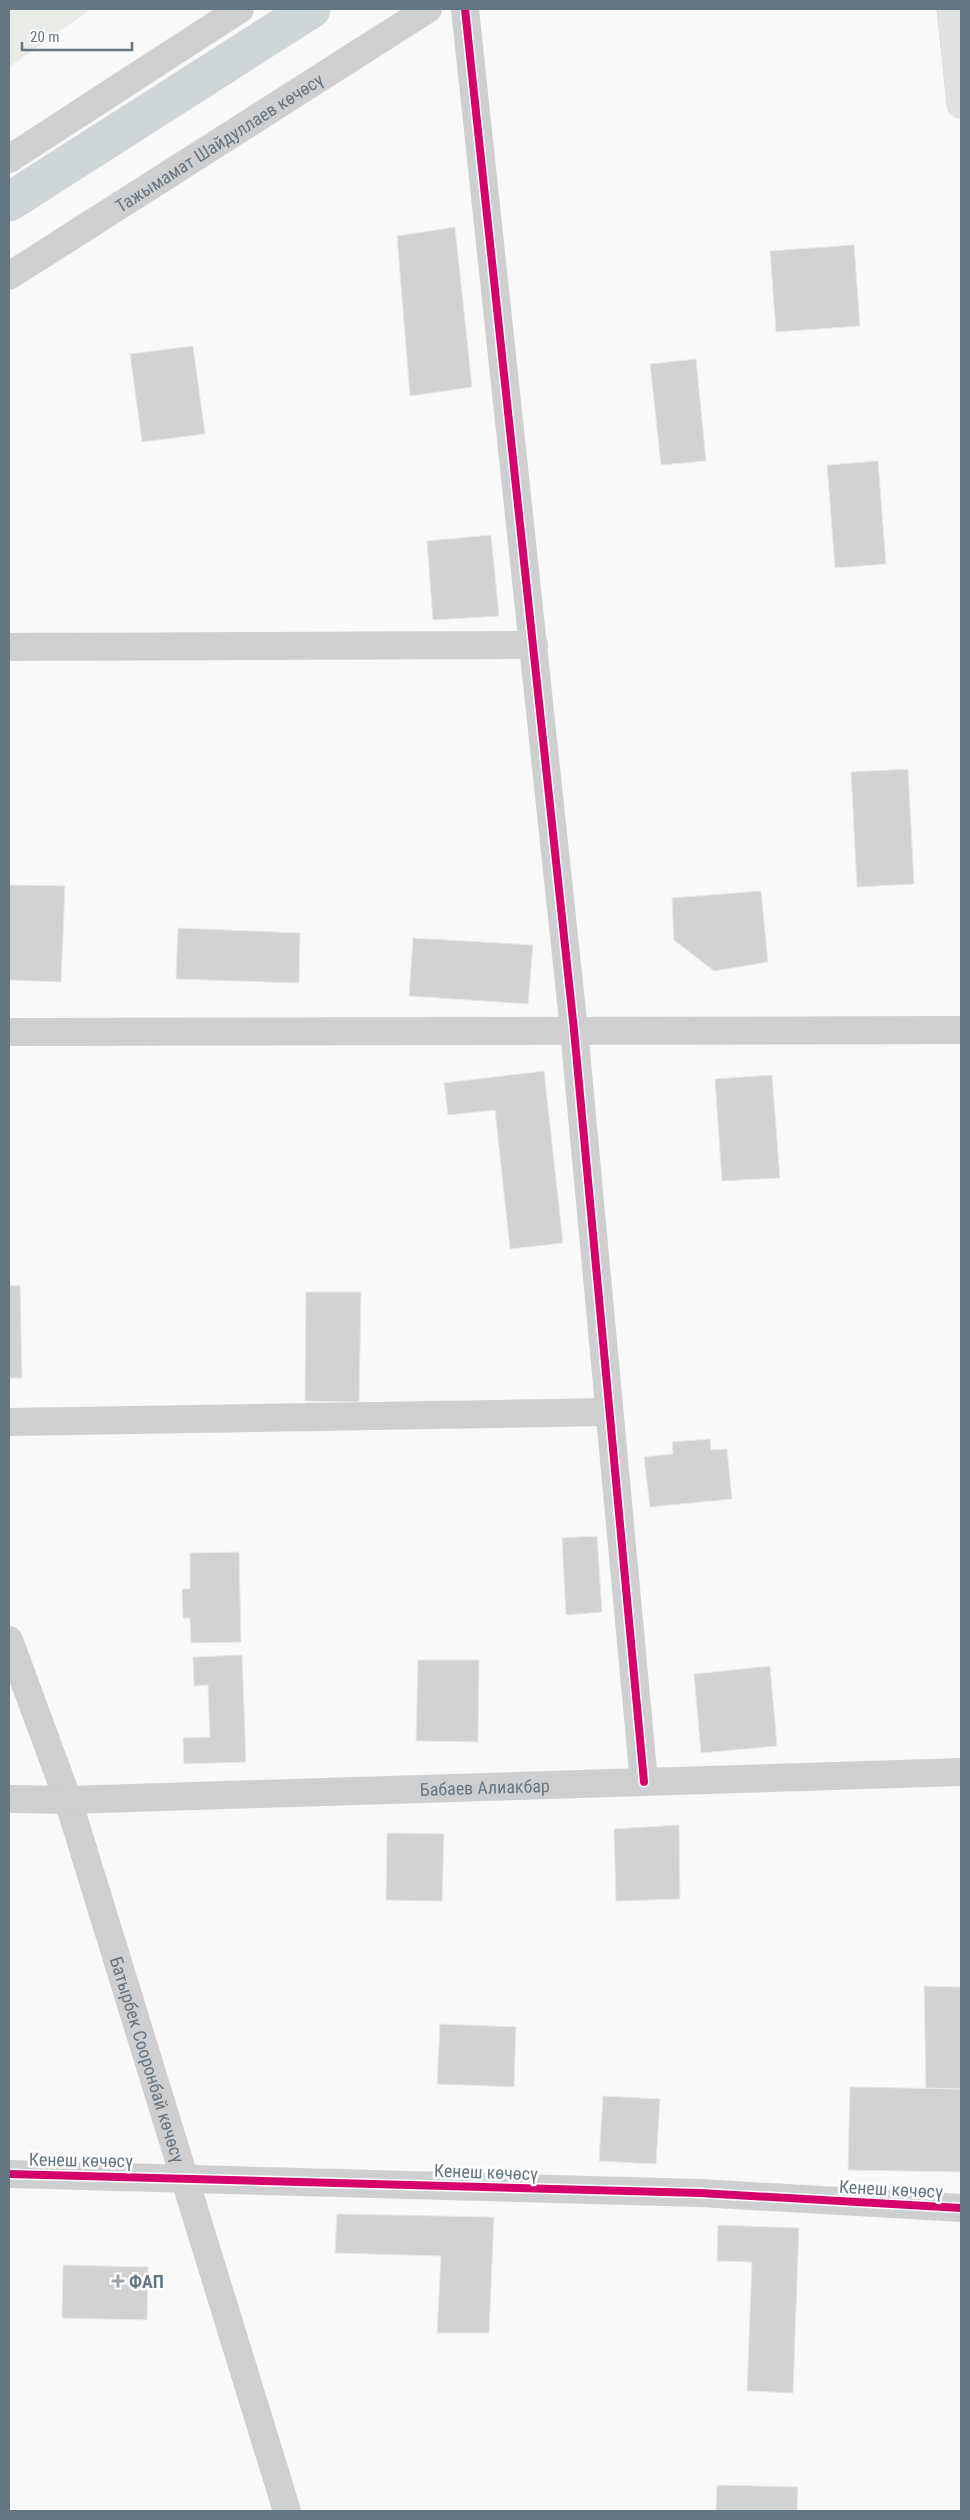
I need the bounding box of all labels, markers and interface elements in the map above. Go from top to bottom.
scale bar [22,20,132,52]
text: 20 m [30,28,60,46]
street label: Тажымамат Шайдуллаев көчөсү [111,68,327,216]
street label: Бабаев Алиакбар [420,1774,550,1799]
street label: Батырбек Сооронбай көчөсү [106,1954,190,2165]
street label: Кенеш көчөсү [29,2149,133,2171]
street label: Кенеш көчөсү [434,2160,538,2184]
street label: Кенеш көчөсү [838,2176,944,2202]
place label: ФАП [129,2271,164,2292]
marker: ФАП [111,2274,125,2288]

